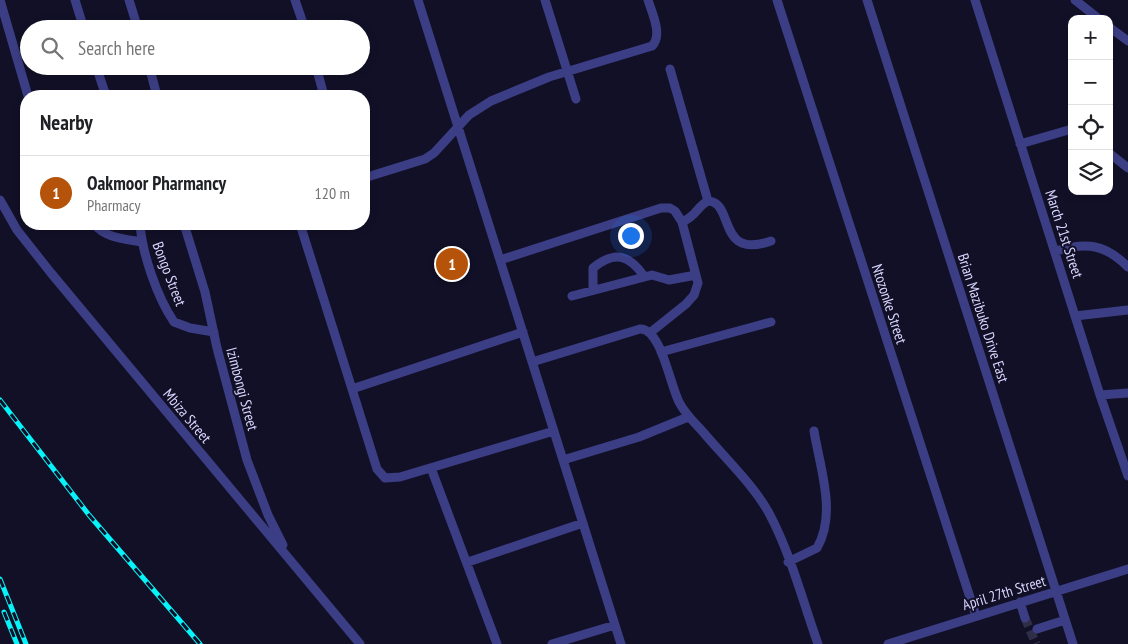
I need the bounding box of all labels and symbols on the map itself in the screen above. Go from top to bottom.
street label: March 21st Street [1041,187,1088,280]
your location [618,223,644,249]
street label: Bongo Street [149,239,190,309]
pin: 1 [436,245,468,283]
street label: Brian Mazibuko Drive East [954,251,1013,385]
street label: Ntozonke Street [868,262,911,346]
street label: Izimbongi Street [222,345,263,433]
street label: Mbiza Street [159,385,216,447]
street label: April 27th Street [960,571,1048,614]

